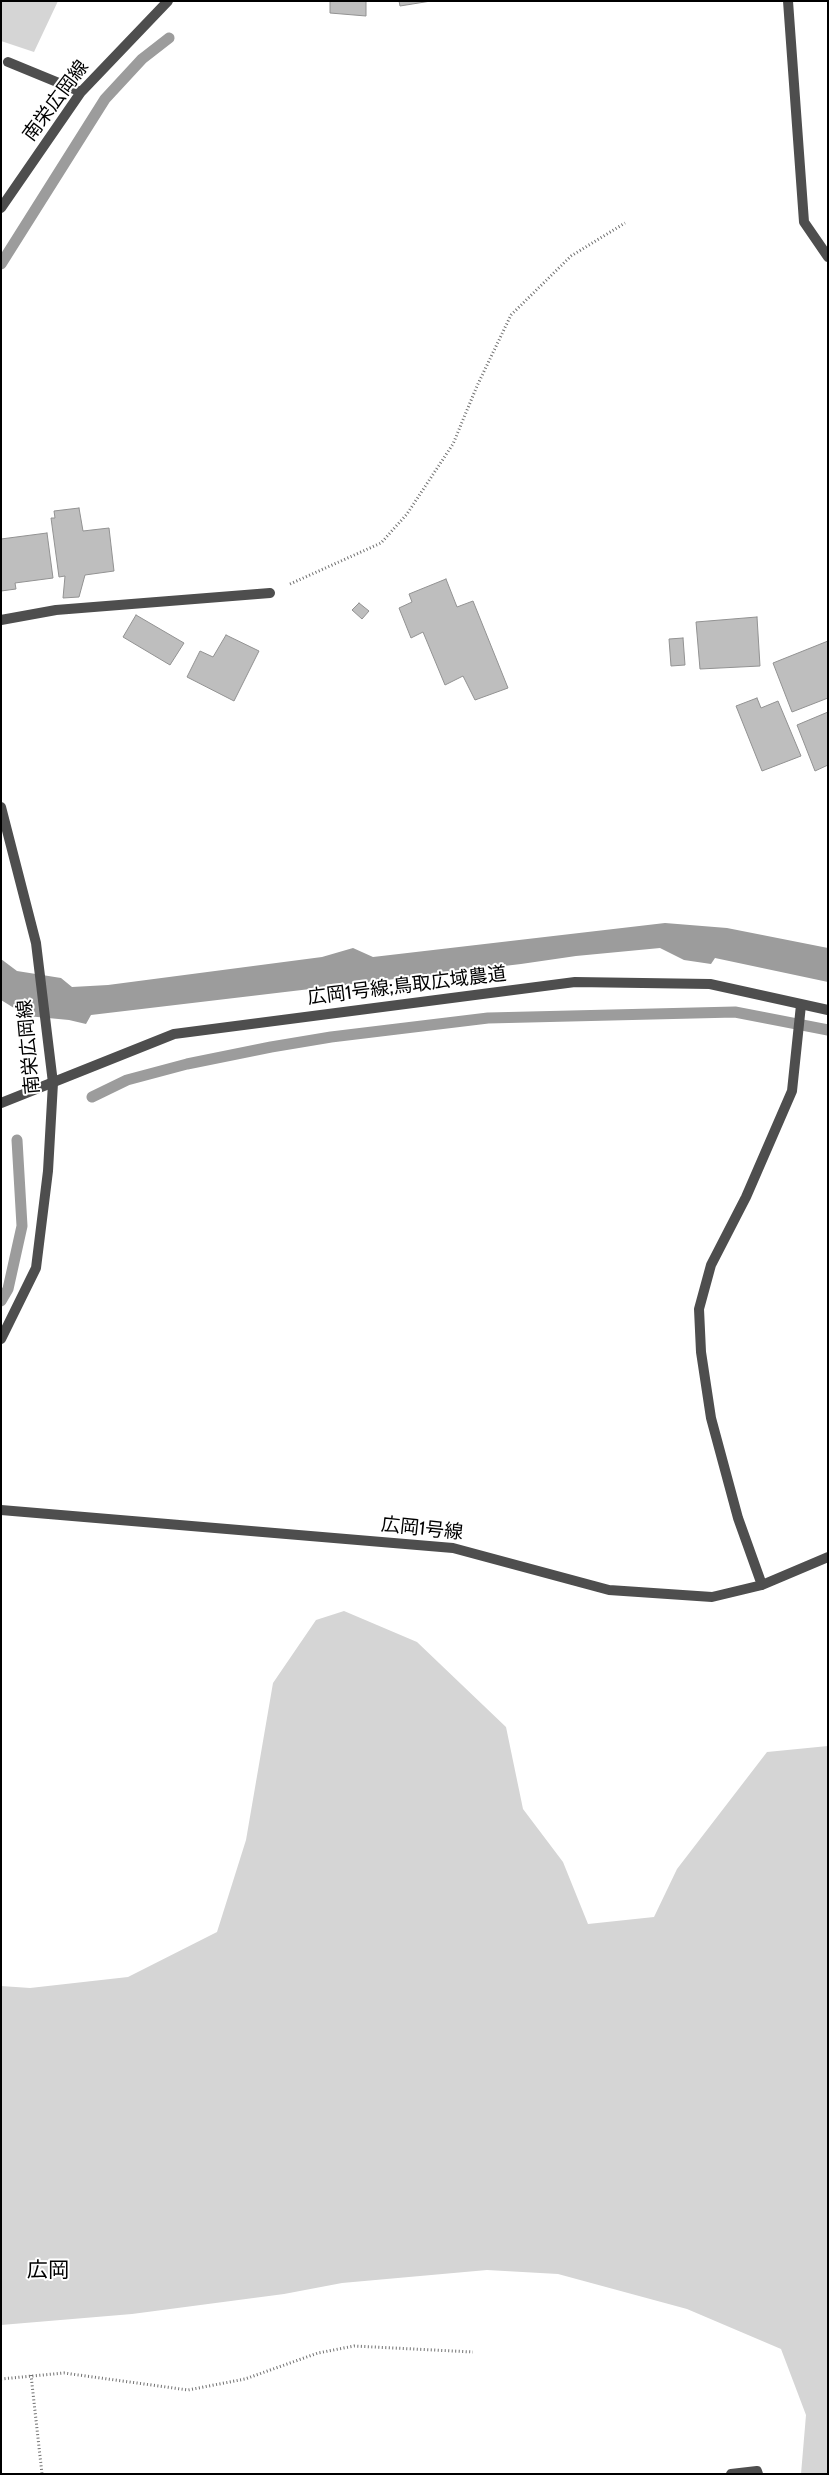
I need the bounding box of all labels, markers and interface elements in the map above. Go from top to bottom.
street label: 南栄広岡線 [18,56,94,146]
street label: 広岡1号線;鳥取広域農道 [306,962,508,1010]
street label: 南栄広岡線 [14,999,44,1095]
street label: 広岡1号線 [380,1513,464,1545]
district label: 広岡 [27,2258,69,2284]

